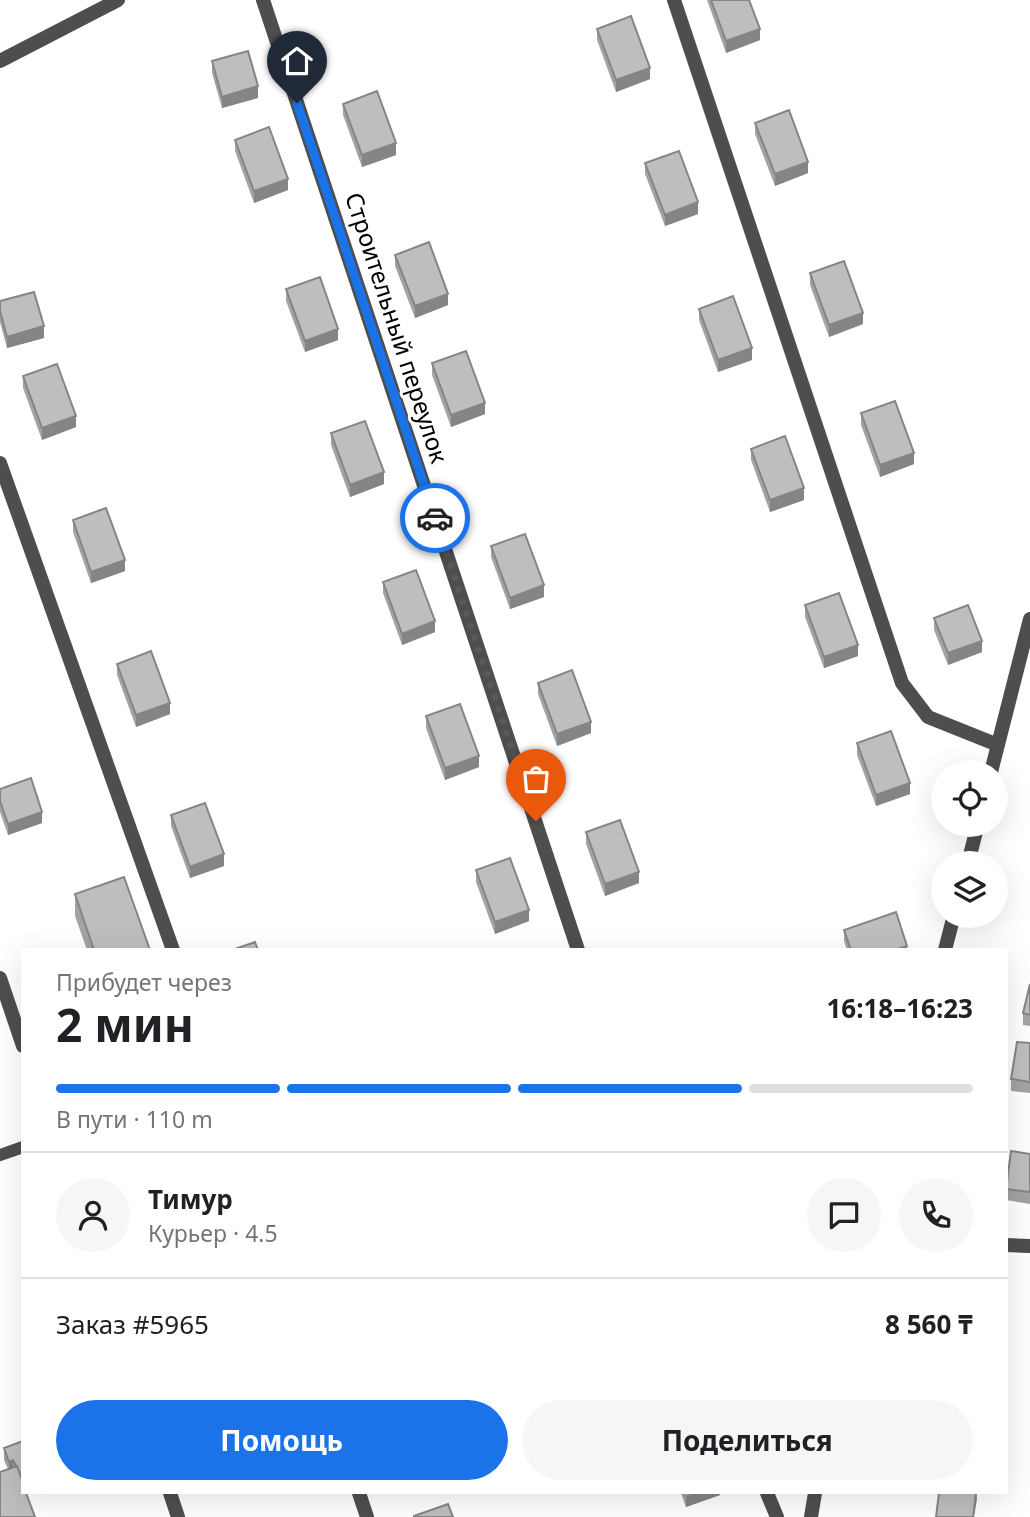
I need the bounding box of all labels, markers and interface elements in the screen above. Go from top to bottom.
pin [267,31,327,103]
icon: home [278,42,316,80]
street label: Строительный переулок [338,188,457,467]
courier [400,483,470,553]
icon: car [416,499,454,537]
pin [506,749,566,821]
icon: bag [517,760,555,798]
map controls [931,760,1008,928]
button: locate [931,760,1008,837]
button: layers [931,851,1008,928]
text: Прибудет через [56,966,232,998]
text: 16:18–16:23 [826,990,973,1026]
text: 2 мин [56,993,194,1055]
text: В пути · 110 m [56,1103,213,1135]
button: person [56,1178,130,1252]
button: chat [807,1178,881,1252]
button: phone [899,1178,973,1252]
text: Тимур [148,1181,233,1217]
text: Курьер · 4.5 [148,1217,278,1249]
text: Заказ #5965 [56,1306,209,1342]
text: 8 560 ₸ [885,1306,973,1342]
button: Помощь [56,1400,508,1480]
button: Поделиться [522,1400,973,1480]

